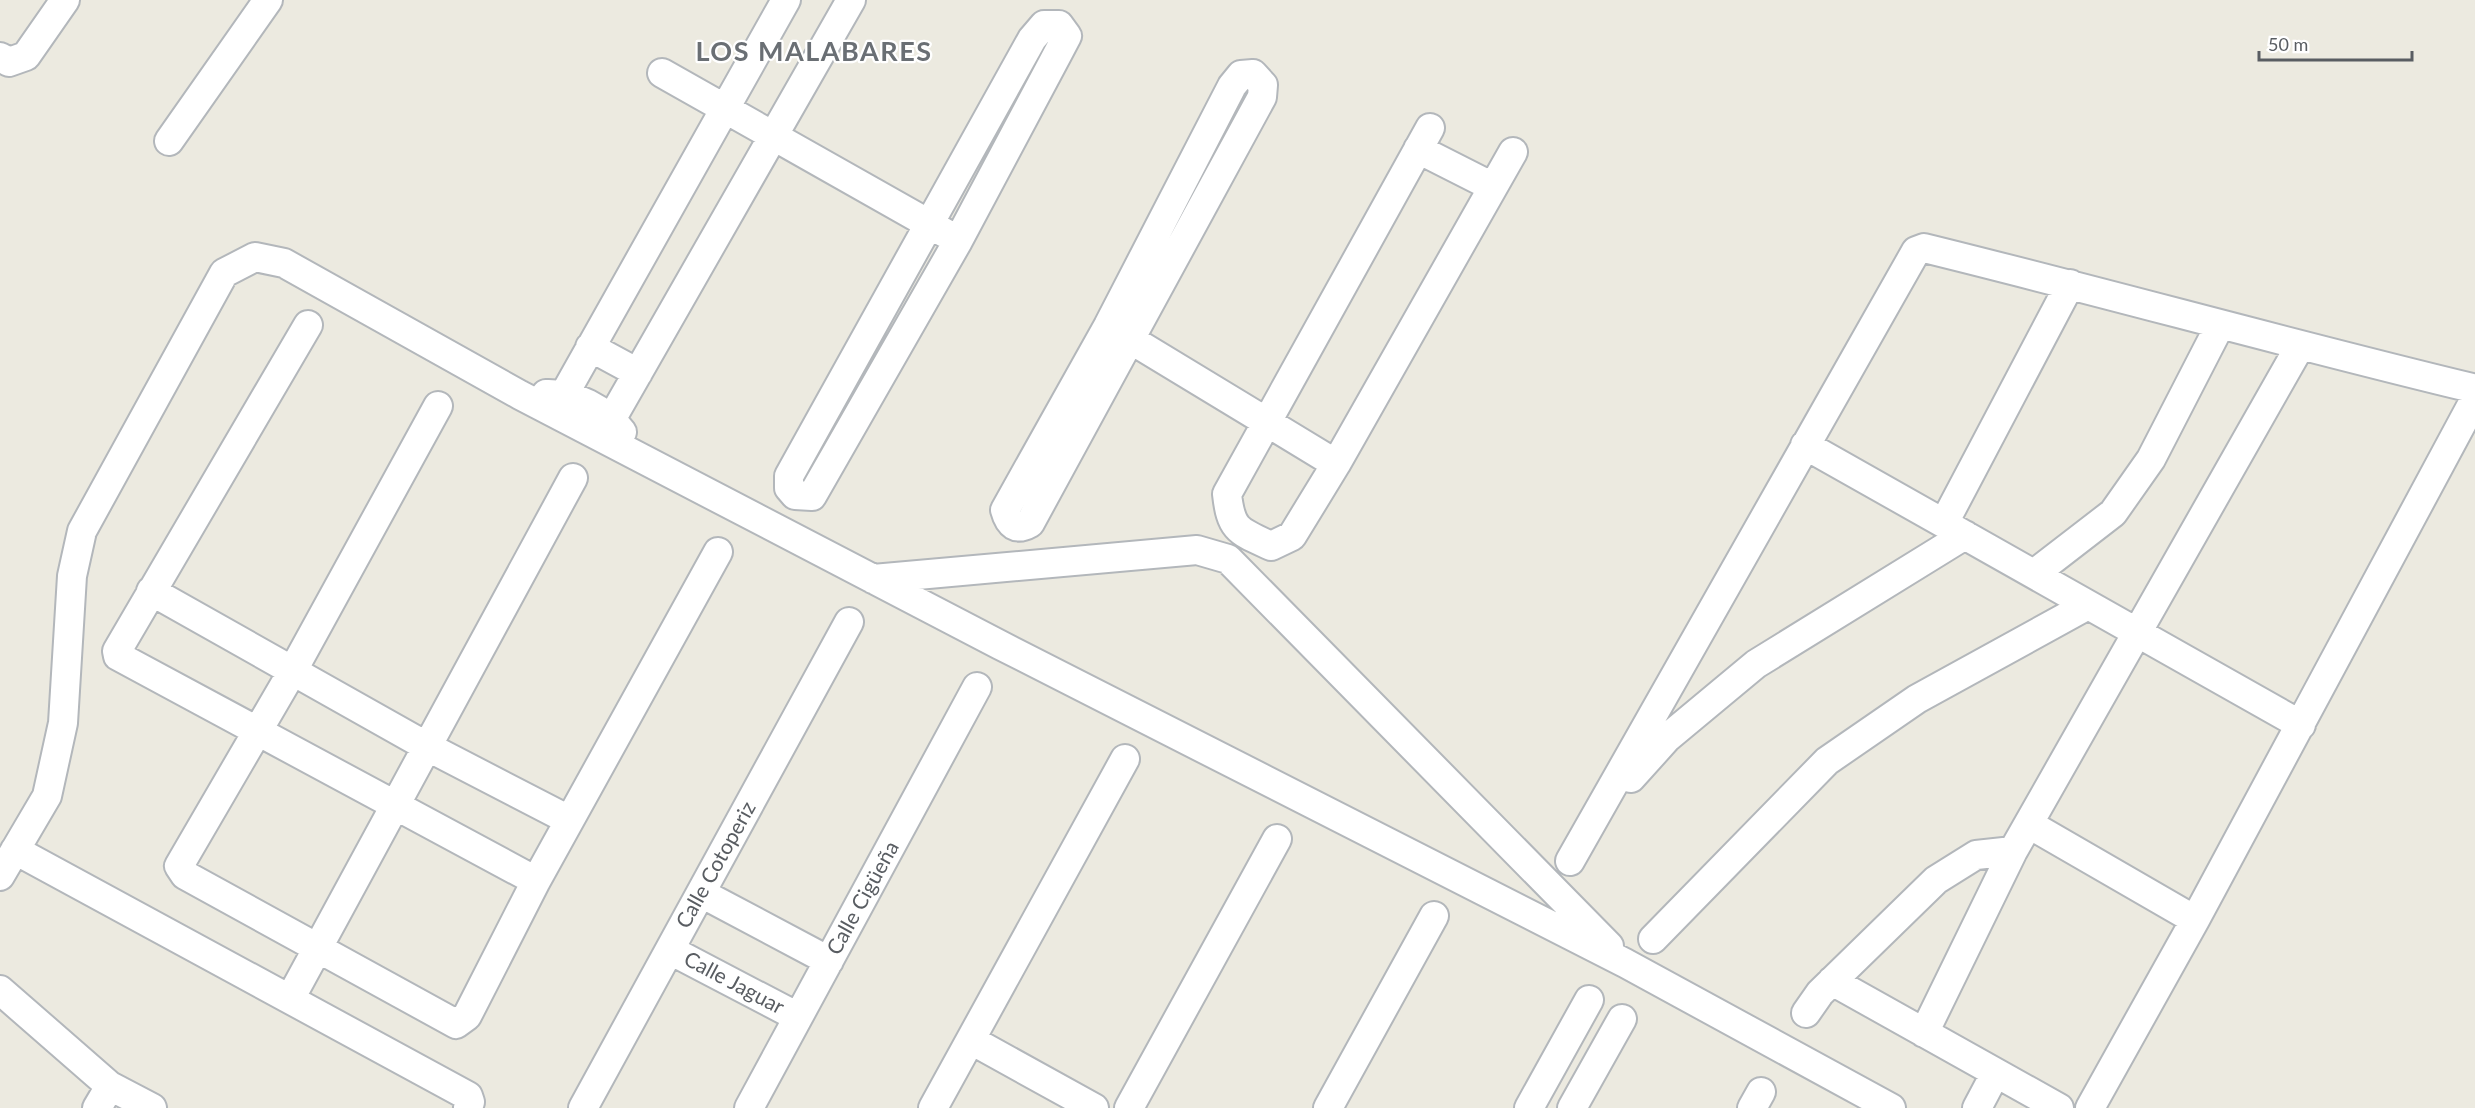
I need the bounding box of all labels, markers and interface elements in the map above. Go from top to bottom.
scale bar [2259,24,2412,62]
text: 50 m [2268,33,2308,55]
district label: LOS MALABARES [696,34,933,67]
street label: Calle Cotoperiz [670,797,760,932]
street label: Calle Cigüeña [820,836,903,958]
street label: Calle Jaguar [680,945,789,1019]

